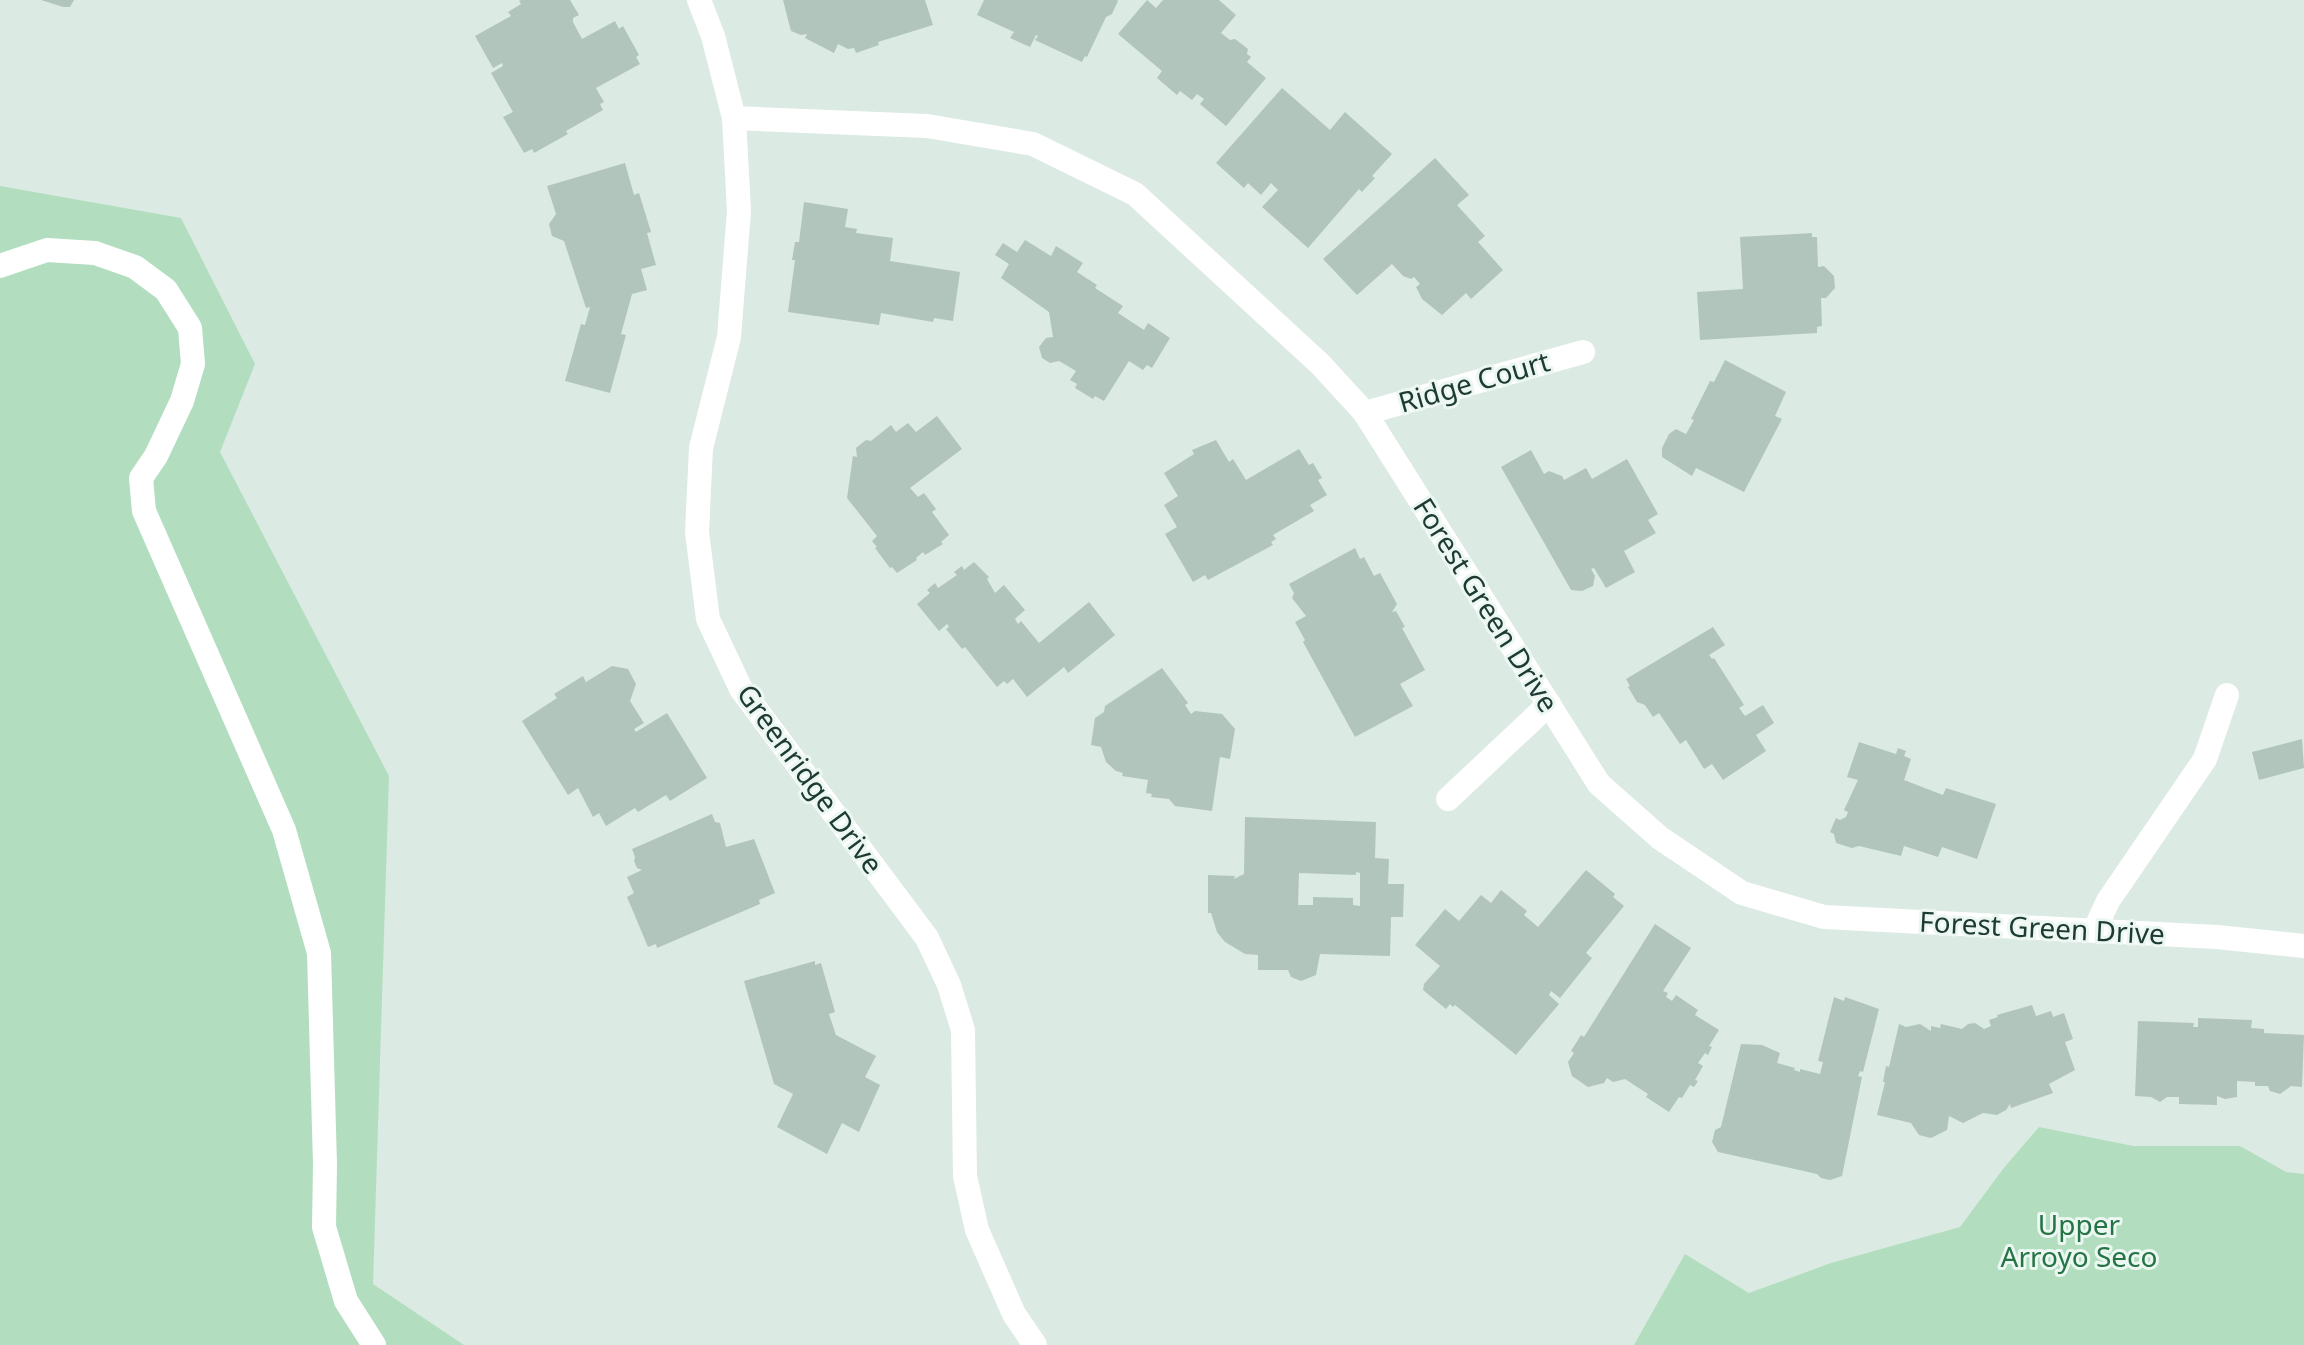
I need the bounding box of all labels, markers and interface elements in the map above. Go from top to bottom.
street label: Ridge Court [1394,341,1554,421]
street label: Forest Green Drive [1406,490,1568,719]
street label: Greenridge Drive [729,676,893,881]
street label: Forest Green Drive [1918,902,2166,952]
park label: Upper Arroyo Seco [2001,1205,2157,1275]

